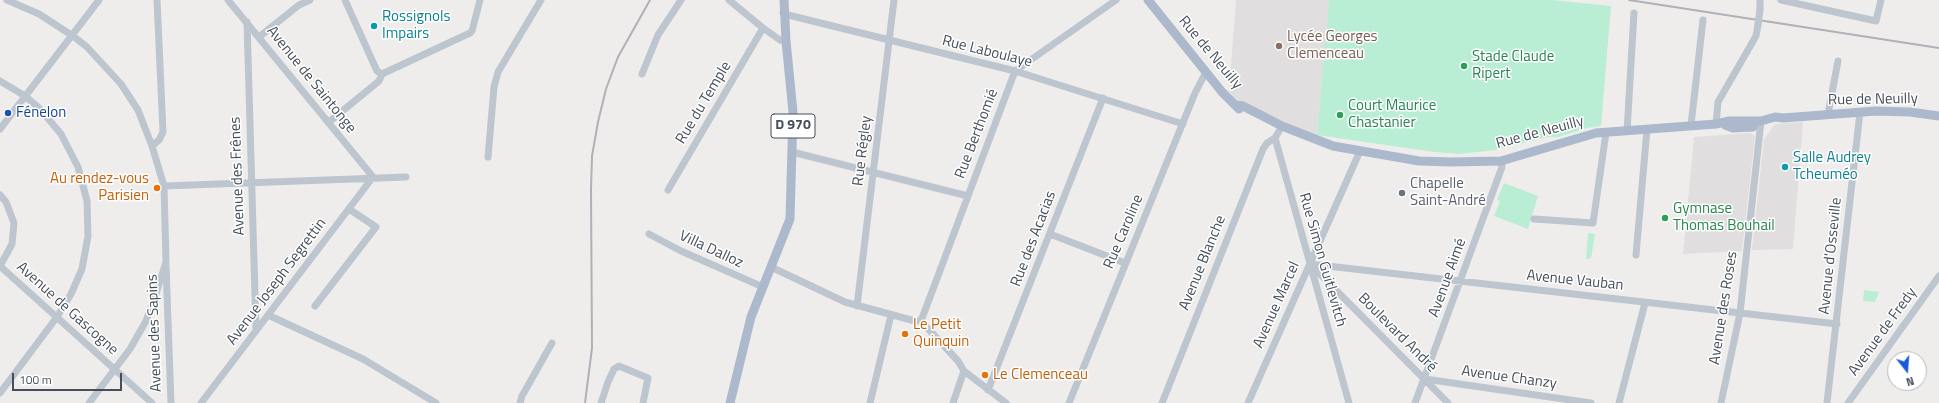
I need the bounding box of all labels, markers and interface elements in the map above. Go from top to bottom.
place label: Rossignols Impairs [382,8,450,43]
street label: Rue de Neuilly [1174,13,1246,93]
marker: Rossignols Impairs [369,21,379,31]
street label: Avenue de Saintonge [262,23,360,137]
place label: Lycée Georges Clemenceau [1287,28,1378,63]
street label: Rue Laboulaye [940,32,1034,72]
marker: Lycée Georges Clemenceau [1274,41,1284,51]
place label: Stade Claude Ripert [1472,48,1554,83]
street label: Rue du Temple [672,59,736,147]
marker: Stade Claude Ripert [1459,61,1469,71]
street label: Rue Berthomié [952,87,1002,181]
street label: Rue de Neuilly [1828,90,1918,110]
place label: Court Maurice Chastanier [1348,97,1436,132]
place label: Fénelon [16,104,66,122]
marker: Fénelon [3,108,13,118]
marker: Court Maurice Chastanier [1335,110,1345,120]
street label: Rue de Neuilly [1494,113,1586,153]
road number: D 970 [771,114,815,138]
street label: Rue Régley [850,115,876,187]
street label: Avenue des Frênes [227,116,249,236]
place label: Salle Audrey Tcheuméo [1793,149,1871,184]
marker: Salle Audrey Tcheuméo [1780,162,1790,172]
place label: Au rendez-vous Parisien [50,170,149,205]
place label: Chapelle Saint-André [1410,175,1486,210]
marker: Au rendez-vous Parisien [152,183,162,193]
marker: Chapelle Saint-André [1397,188,1407,198]
street label: Rue des Acacias [1007,189,1061,289]
street label: Rue Simon Guitlevitch [1294,191,1350,329]
street label: Rue Caroline [1100,192,1148,272]
street label: Avenue d'Osseville [1816,197,1846,315]
place label: Gymnase Thomas Bouhail [1673,200,1775,235]
street label: Avenue Blanche [1176,213,1230,313]
marker: Gymnase Thomas Bouhail [1660,213,1670,223]
street label: Avenue Joseph Segrettin [223,215,331,349]
street label: Villa Dalloz [676,227,746,273]
street label: Avenue Aimé [1425,236,1471,320]
street label: Avenue des Roses [1706,250,1742,366]
street label: Avenue de Gascogne [12,259,122,359]
street label: Avenue Marcel [1250,259,1304,351]
street label: Avenue Vauban [1526,267,1624,295]
street label: Avenue des Sapins [144,274,166,392]
street label: Avenue de Fredy [1845,284,1921,380]
street label: Boulevard André [1354,290,1440,376]
place label: Le Petit Quinquin [913,316,969,351]
marker: Le Petit Quinquin [900,329,910,339]
north arrow [1887,351,1927,391]
street label: Avenue Chanzy [1460,362,1558,394]
scale bar [14,365,124,391]
place label: Le Clemenceau [993,366,1088,384]
text: 100 m [19,370,52,389]
marker: Le Clemenceau [980,370,990,380]
text: N [1904,373,1916,390]

